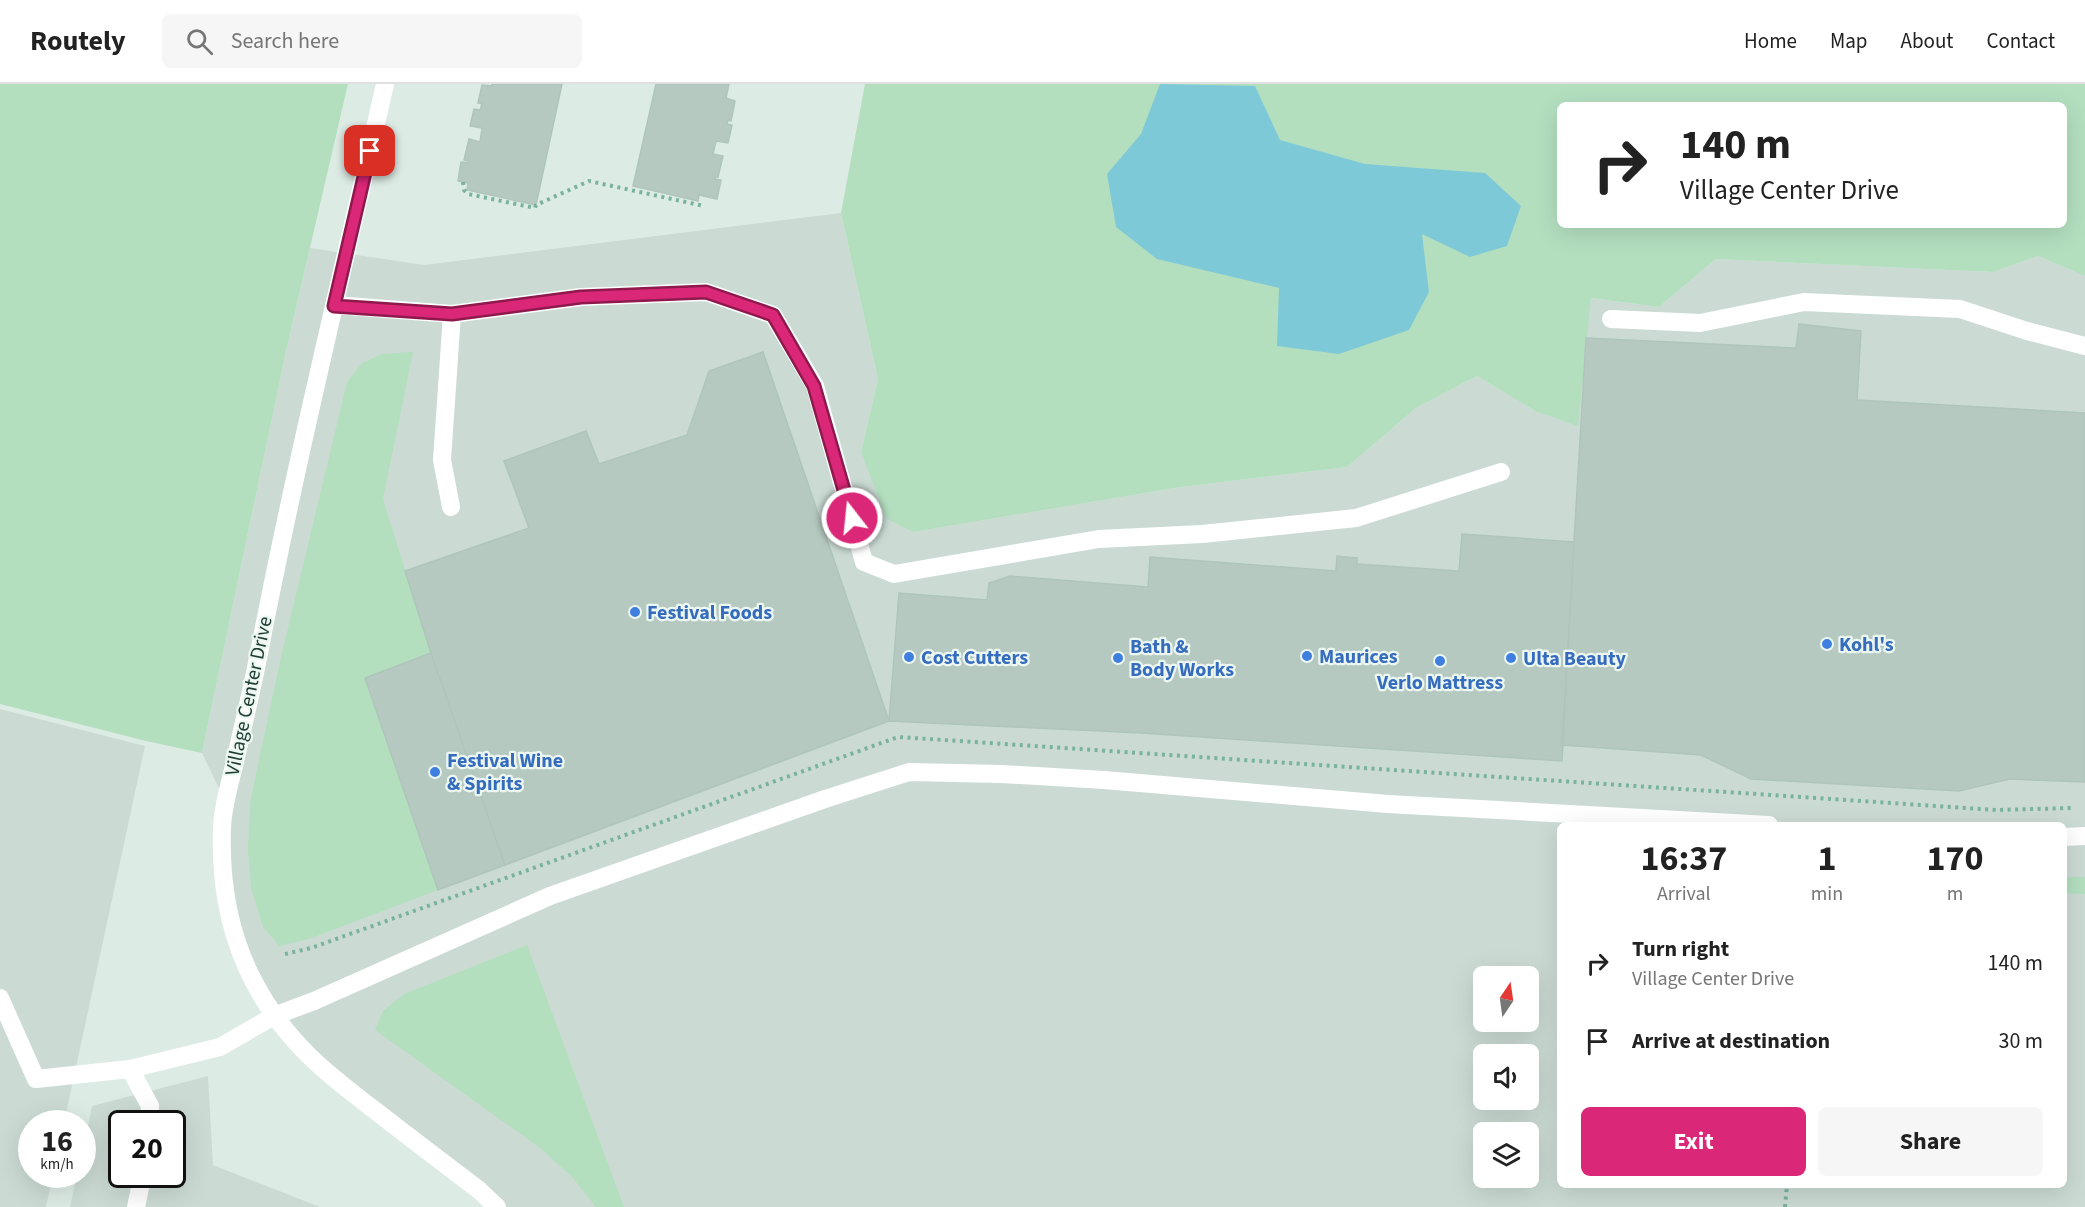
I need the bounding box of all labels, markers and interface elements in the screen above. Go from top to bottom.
search box [162,14,582,68]
text: Routely [30,21,126,61]
icon: search [183,25,216,58]
text: Search here [231,25,339,57]
text: Home [1744,26,1797,56]
text: Map [1830,26,1868,56]
text: About [1901,26,1953,56]
text: Contact [1986,26,2055,56]
text: 140 m [1680,115,1791,175]
pin [344,125,395,176]
icon: right [1581,126,1659,204]
icon: arrive [353,134,386,167]
text: Village Center Drive [1680,171,1899,210]
position arrow [820,486,884,550]
place label: Festival Foods [647,599,772,627]
marker: Festival Foods [628,605,642,619]
street label: Village Center Drive [218,614,280,778]
place label: Kohl's [1839,631,1894,659]
place label: Bath & Body Works [1130,633,1234,684]
marker: Kohl's [1820,637,1834,651]
place label: Maurices [1319,643,1398,671]
place label: Cost Cutters [921,644,1028,672]
place label: Ulta Beauty [1523,645,1627,673]
marker: Maurices [1300,649,1314,663]
marker: Cost Cutters [902,650,916,664]
marker: Bath & Body Works [1111,651,1125,665]
marker: Ulta Beauty [1504,651,1518,665]
marker: Verlo Mattress [1433,654,1447,668]
place label: Verlo Mattress [1376,669,1503,697]
place label: Festival Wine & Spirits [447,747,563,798]
marker: Festival Wine & Spirits [428,765,442,779]
text: 16:37 [1640,833,1727,884]
text: 1 [1817,833,1836,884]
text: 170 [1927,833,1984,884]
text: Arrival [1657,880,1711,908]
text: min [1811,880,1843,908]
text: m [1947,880,1963,908]
text: Turn right [1632,933,1729,965]
icon: right [1581,947,1614,980]
text: 140 m [1988,947,2043,979]
text: Village Center Drive [1632,965,1794,993]
north arrow [1473,966,1539,1032]
map controls [1473,966,1539,1188]
icon: arrive [1581,1025,1614,1058]
text: Arrive at destination [1632,1025,1830,1057]
text: 30 m [1998,1025,2043,1057]
button: sound [1473,1044,1539,1110]
button: Exit [1581,1107,1806,1176]
button: Share [1818,1107,2043,1176]
speed limit sign: 20 [108,1110,186,1188]
text: 16 [41,1120,73,1163]
button: layers [1473,1122,1539,1188]
text: km/h [40,1154,74,1175]

